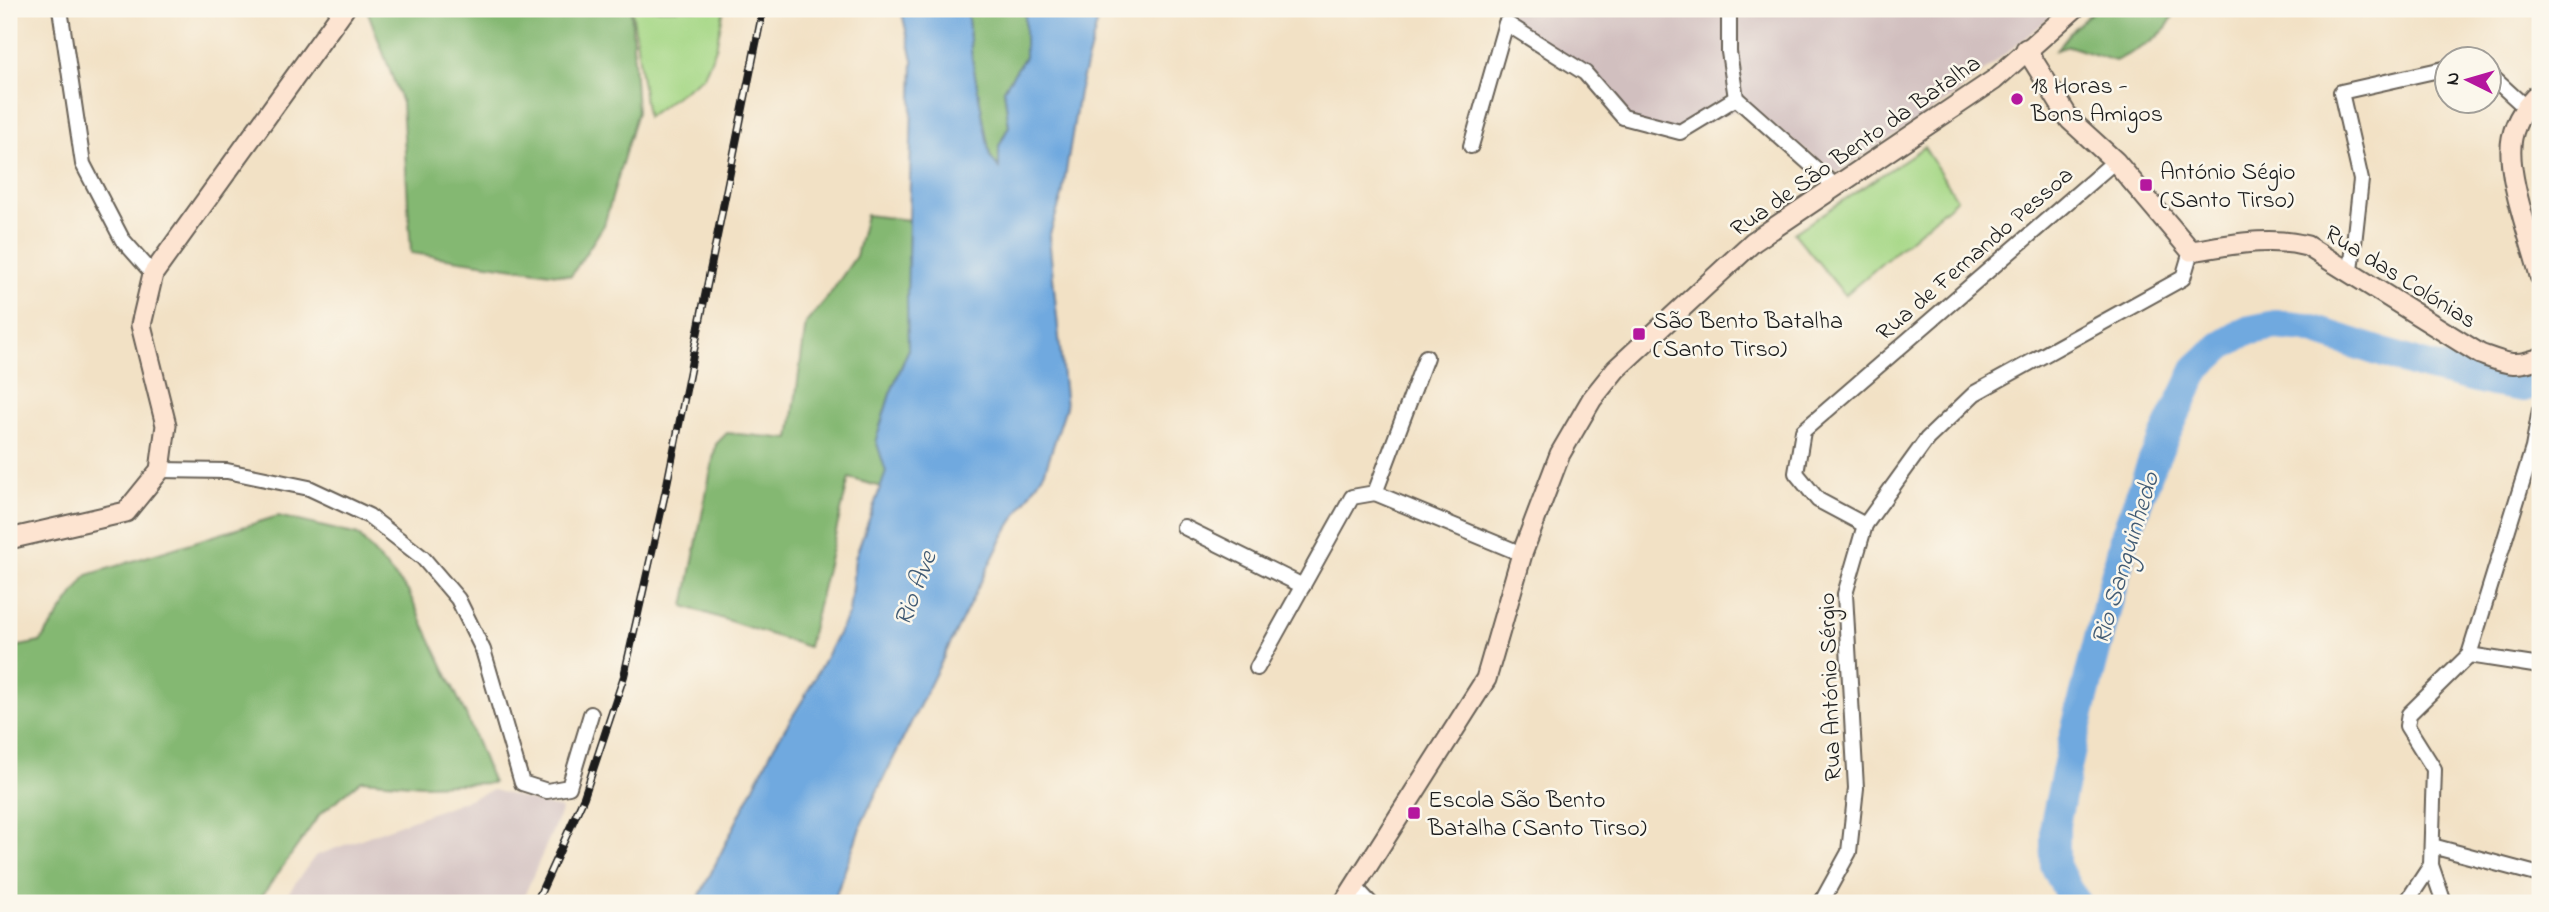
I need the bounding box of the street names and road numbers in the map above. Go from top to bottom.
street label: Rua de São Bento da Batalha [1724,47,1989,247]
street label: Rua de Fernando Pessoa [1869,159,2082,351]
street label: Rua das Colónias [2317,217,2482,339]
street label: Rua António Sérgio [1811,592,1852,782]

